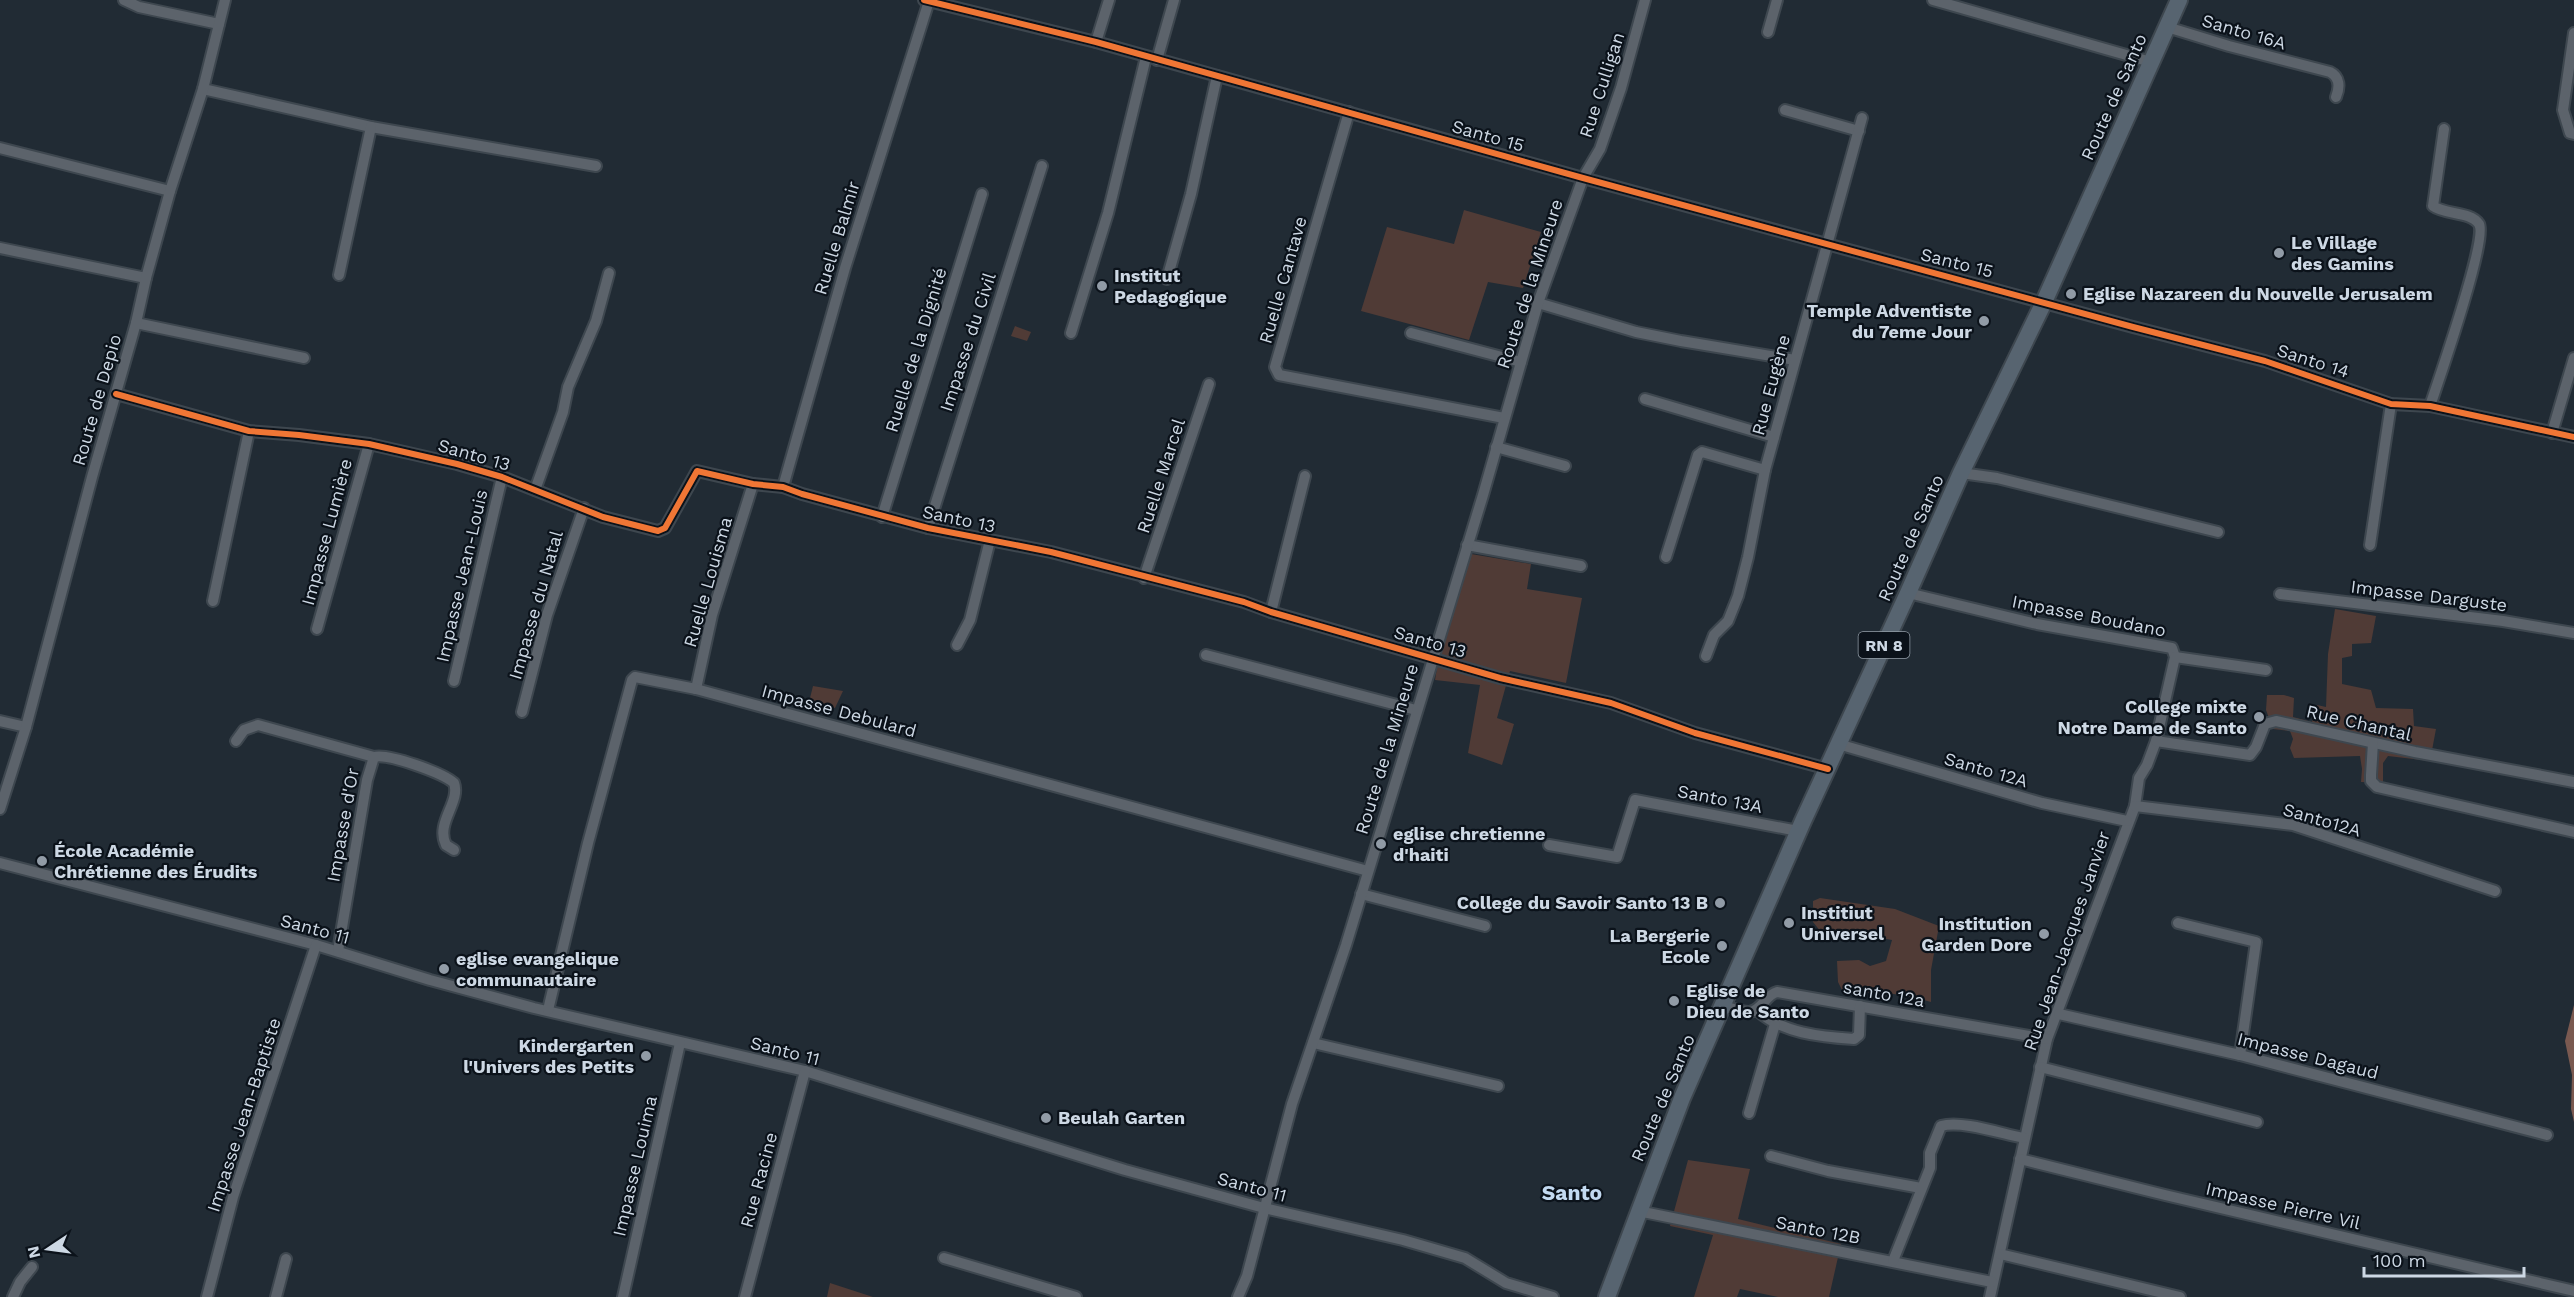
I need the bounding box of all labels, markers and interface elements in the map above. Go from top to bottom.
street label: Santo 16A [2200,10,2289,54]
street label: Rue Culligan [1575,29,1628,140]
street label: Route de Santo [2076,30,2151,163]
street label: Santo 15 [1450,115,1527,156]
street label: Ruelle Balmir [809,179,864,297]
street label: Route de la Mineure [1492,196,1567,371]
street label: Ruelle Cantave [1254,214,1311,346]
place label: Le Village des Gamins [2291,232,2394,274]
street label: Santo 15 [1919,243,1996,282]
marker: Le Village des Gamins [2272,246,2286,260]
street label: Ruelle de la Dignité [880,265,951,435]
place label: Institut Pedagogique [1114,265,1227,307]
street label: Impasse du Civil [935,269,1000,414]
marker: Institut Pedagogique [1095,279,1109,293]
place label: Eglise Nazareen du Nouvelle Jerusalem [2083,283,2433,304]
marker: Eglise Nazareen du Nouvelle Jerusalem [2064,287,2078,301]
place label: Temple Adventiste du 7eme Jour [1807,300,1972,342]
marker: Temple Adventiste du 7eme Jour [1977,314,1991,328]
street label: Route de Depio [68,332,125,468]
street label: Rue Eugène [1747,332,1794,437]
street label: Santo 14 [2274,339,2352,382]
street label: Ruelle Marcel [1132,415,1189,536]
street label: Santo 13 [436,434,513,475]
street label: Impasse Lumière [297,456,356,607]
street label: Route de Santo [1873,471,1948,604]
street label: Impasse Jean-Louis [431,488,492,664]
street label: Santo 13 [921,501,998,536]
street label: Ruelle Louisma [679,514,736,650]
street label: Impasse du Natal [504,527,567,682]
street label: Impasse Darguste [2350,575,2509,616]
street label: Impasse Boudano [2010,590,2168,641]
street label: Santo 13 [1392,621,1469,662]
road number: RN 8 [1858,632,1910,658]
street label: Route de la Mineure [1351,661,1422,837]
street label: Impasse Debulard [760,680,919,741]
place label: College mixte Notre Dame de Santo [2058,696,2247,738]
street label: Rue Chantal [2304,700,2414,745]
marker: College mixte Notre Dame de Santo [2252,710,2266,724]
street label: Santo 12A [1942,748,2031,792]
street label: Impasse d'Or [322,766,363,884]
street label: Santo 13A [1676,780,1764,817]
street label: Santo12A [2281,798,2364,841]
place label: eglise chretienne d'haiti [1393,823,1545,865]
street label: Rue Jean-Jacques Janvier [2019,828,2114,1053]
marker: eglise chretienne d'haiti [1374,837,1388,851]
place label: École Académie Chrétienne des Érudits [54,840,258,882]
marker: École Académie Chrétienne des Érudits [35,854,49,868]
place label: College du Savoir Santo 13 B [1457,892,1708,913]
marker: College du Savoir Santo 13 B [1713,896,1727,910]
place label: Institiut Universel [1801,902,1884,944]
street label: Santo 11 [278,909,352,948]
place label: Institution Garden Dore [1921,913,2032,955]
marker: Institiut Universel [1782,916,1796,930]
place label: La Bergerie Ecole [1610,925,1710,967]
marker: Institution Garden Dore [2037,927,2051,941]
marker: La Bergerie Ecole [1715,939,1729,953]
place label: eglise evangelique communautaire [456,948,619,990]
marker: eglise evangelique communautaire [437,962,451,976]
street label: santo 12a [1842,976,1927,1011]
place label: Eglise de Dieu de Santo [1686,980,1810,1022]
marker: Eglise de Dieu de Santo [1667,994,1681,1008]
street label: Impasse Jean-Baptiste [202,1015,285,1214]
street label: Impasse Dagaud [2235,1028,2381,1083]
street label: Route de Santo [1626,1031,1699,1165]
street label: Santo 11 [748,1032,822,1069]
place label: Kindergarten l'Univers des Petits [463,1035,634,1077]
marker: Kindergarten l'Univers des Petits [639,1049,653,1063]
street label: Impasse Louima [608,1093,661,1238]
place label: Beulah Garten [1058,1107,1185,1128]
marker: Beulah Garten [1039,1111,1053,1125]
street label: Rue Racine [736,1130,781,1230]
street label: Santo 11 [1215,1167,1289,1206]
street label: Impasse Pierre Vil [2204,1178,2363,1234]
district label: Santo [1542,1180,1602,1205]
street label: Santo 12B [1774,1211,1862,1248]
north arrow [18,1219,78,1279]
scale bar [2364,1240,2524,1278]
text: N [23,1244,44,1260]
text: 100 m [2373,1250,2426,1271]

